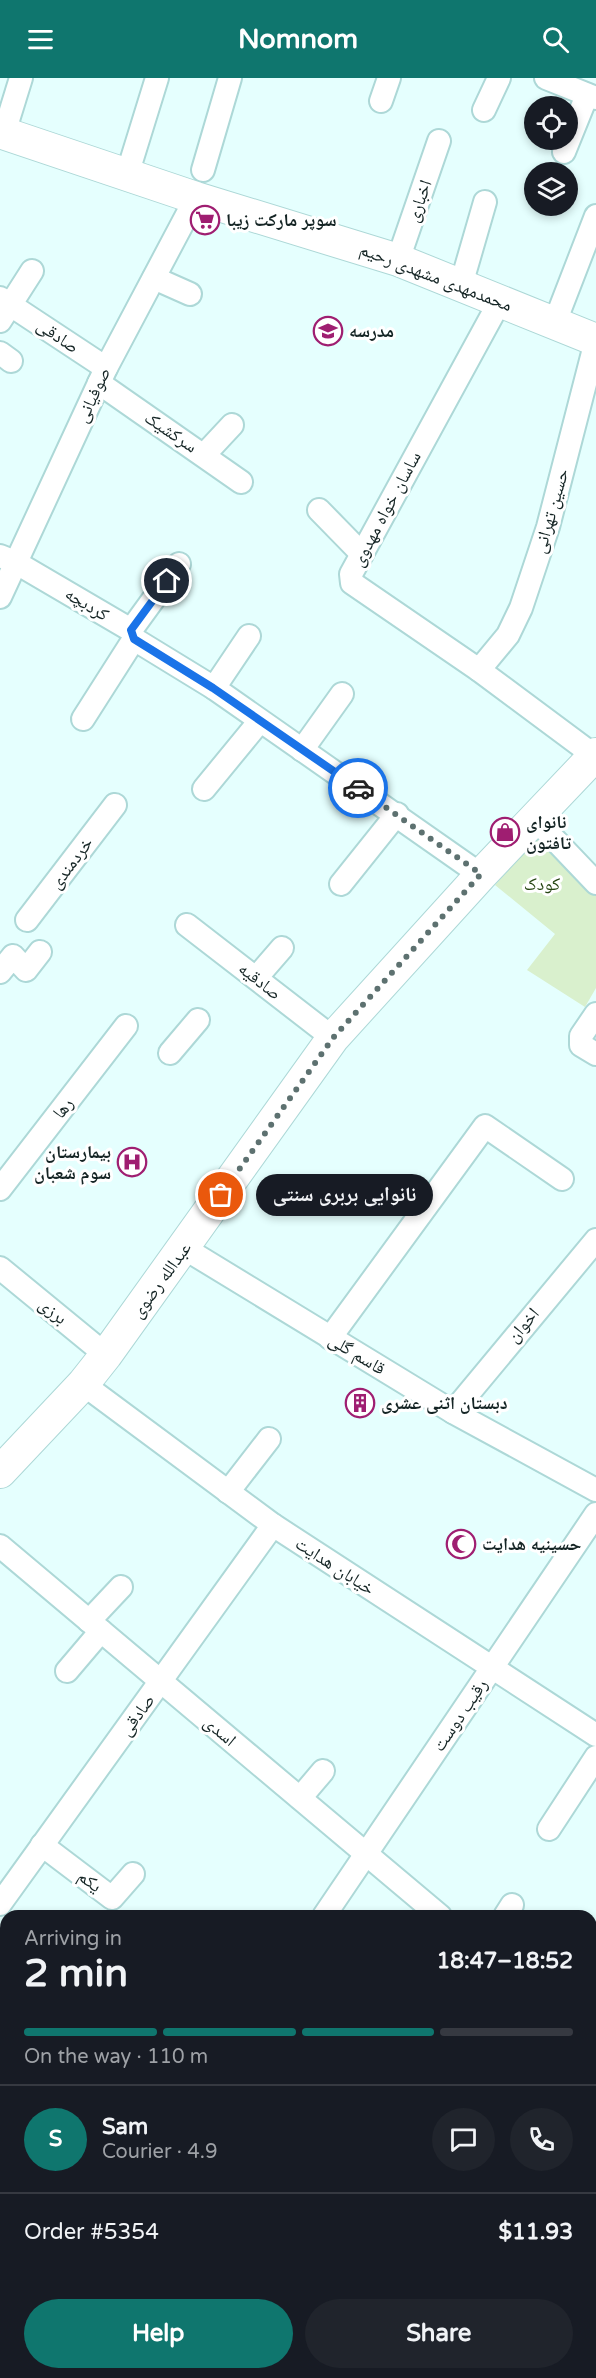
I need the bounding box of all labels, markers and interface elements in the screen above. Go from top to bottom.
icon: menu [24,23,57,56]
text: Nomnom [238,23,358,56]
icon: search [539,23,572,56]
map controls [524,96,578,216]
button: locate [524,96,578,150]
button: layers [524,162,578,216]
street label: اخباری [401,177,437,225]
supermarket icon: سوپر مارکت زیبا [189,204,221,236]
place label: سوپر مارکت زیبا [226,209,337,231]
street label: محمدمهدی مشهدی رحیم [356,238,515,317]
street label: صادقی [33,314,83,358]
school or university icon: مدرسه [312,315,344,347]
place label: مدرسه [349,320,394,342]
street label: صوفیانی [71,364,115,426]
street label: سرکشیک [140,406,202,458]
street label: ساسان خواه مهدوی [346,448,426,570]
street label: حسین تهرانی [528,466,574,556]
pin [141,555,192,606]
icon: home [150,564,183,597]
street label: کردبچه [61,582,113,626]
courier [328,758,388,818]
icon: car [342,772,375,805]
place label: نانوای تافتون [526,811,571,854]
shop icon: نانوای تافتون [489,816,521,848]
street label: خردمندی [44,833,98,893]
park label: کودک [524,873,561,895]
street label: صادقیه [234,957,286,1005]
street label: رها [48,1093,78,1123]
place label: بیمارستان سوم شعبان [34,1141,111,1185]
hospital icon: بیمارستان سوم شعبان [116,1146,148,1178]
pin [195,1169,246,1220]
callout: نانوایی بربری سنتی [257,1174,434,1216]
icon: bag [204,1178,237,1211]
text: نانوایی بربری سنتی [273,1183,416,1207]
street label: عبدالله رضوی [126,1238,196,1322]
street label: برزی [34,1293,72,1329]
street label: اخوان [502,1303,544,1347]
street label: قاسم گلی [324,1329,389,1380]
building icon: دبستان اثنی عشری [344,1387,376,1419]
place label: دبستان اثنی عشری [381,1392,508,1414]
mosque icon: حسینیه هدایت [445,1528,477,1560]
street label: خیابان‌ هدایت [291,1532,379,1600]
place label: حسینیه هدایت [482,1533,582,1555]
street label: رقیب دوست [428,1674,492,1755]
street label: صادقی [115,1690,159,1740]
street label: اسدی [199,1711,241,1751]
street label: یکم [73,1865,106,1898]
text: Arriving in [24,1927,122,1951]
text: 18:47–18:52 [436,1948,573,1974]
text: 2 min [24,1950,128,1997]
text: On the way · 110 m [24,2045,208,2069]
button: chat [432,2108,495,2171]
button: phone [510,2108,573,2171]
text: Sam [102,2114,148,2140]
text: S [49,2126,62,2152]
text: Courier · 4.9 [102,2140,217,2164]
text: Order #5354 [24,2219,159,2245]
text: $11.93 [498,2219,573,2245]
button: Help [24,2299,293,2368]
button: Share [305,2299,573,2368]

